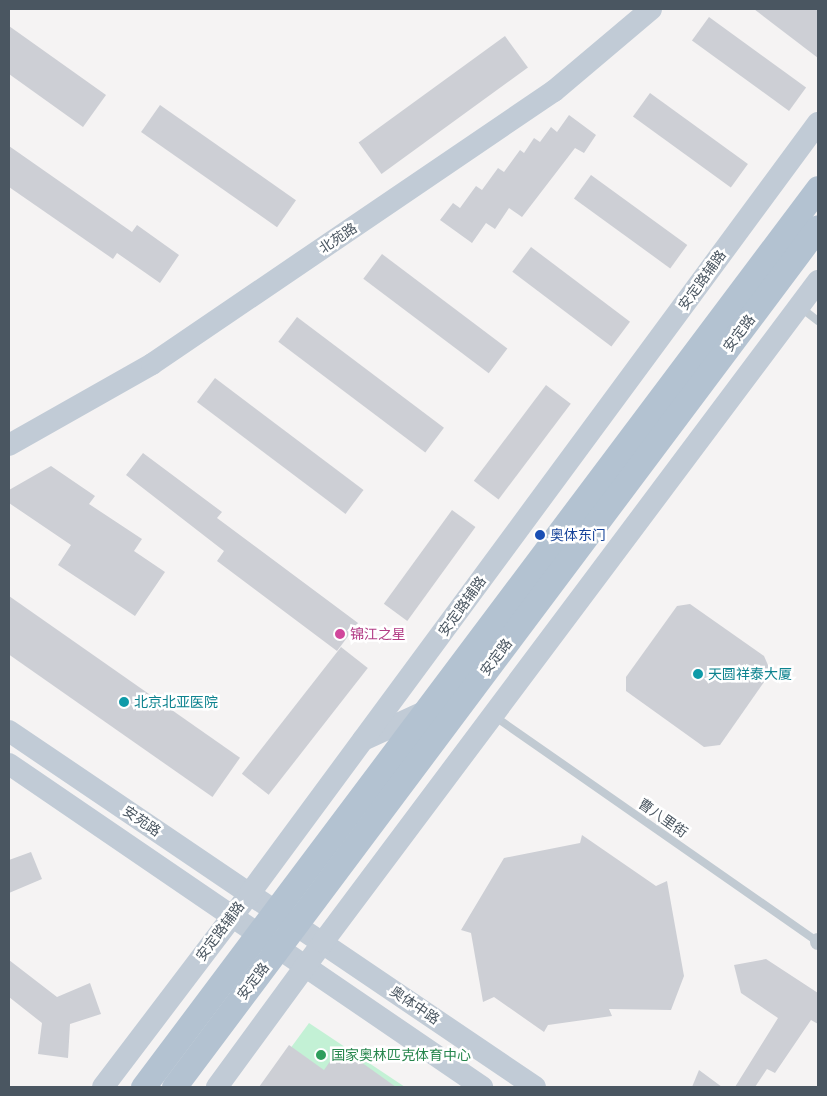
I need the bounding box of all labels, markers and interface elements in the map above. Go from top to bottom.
street label: 北苑路 [316,219,360,257]
street label: 安定路辅路 [675,247,729,313]
street label: 安定路 [720,311,758,355]
place label: 奥体东门 [550,527,606,543]
marker: 奥体东门 [534,529,546,541]
street label: 安定路辅路 [435,573,489,639]
place label: 锦江之星 [350,626,406,642]
marker: 锦江之星 [334,628,346,640]
street label: 安定路 [477,635,515,679]
place label: 天圆祥泰大厦 [708,666,792,682]
marker: 天圆祥泰大厦 [692,668,704,680]
place label: 北京北亚医院 [134,694,218,710]
marker: 北京北亚医院 [118,696,130,708]
street label: 曹八里街 [635,795,691,841]
street label: 安苑路 [120,802,164,840]
street label: 安定路辅路 [192,898,248,964]
street label: 安定路 [234,959,272,1003]
street label: 奥体中路 [387,982,443,1028]
place label: 国家奥林匹克体育中心 [331,1047,471,1063]
marker: 国家奥林匹克体育中心 [315,1049,327,1061]

